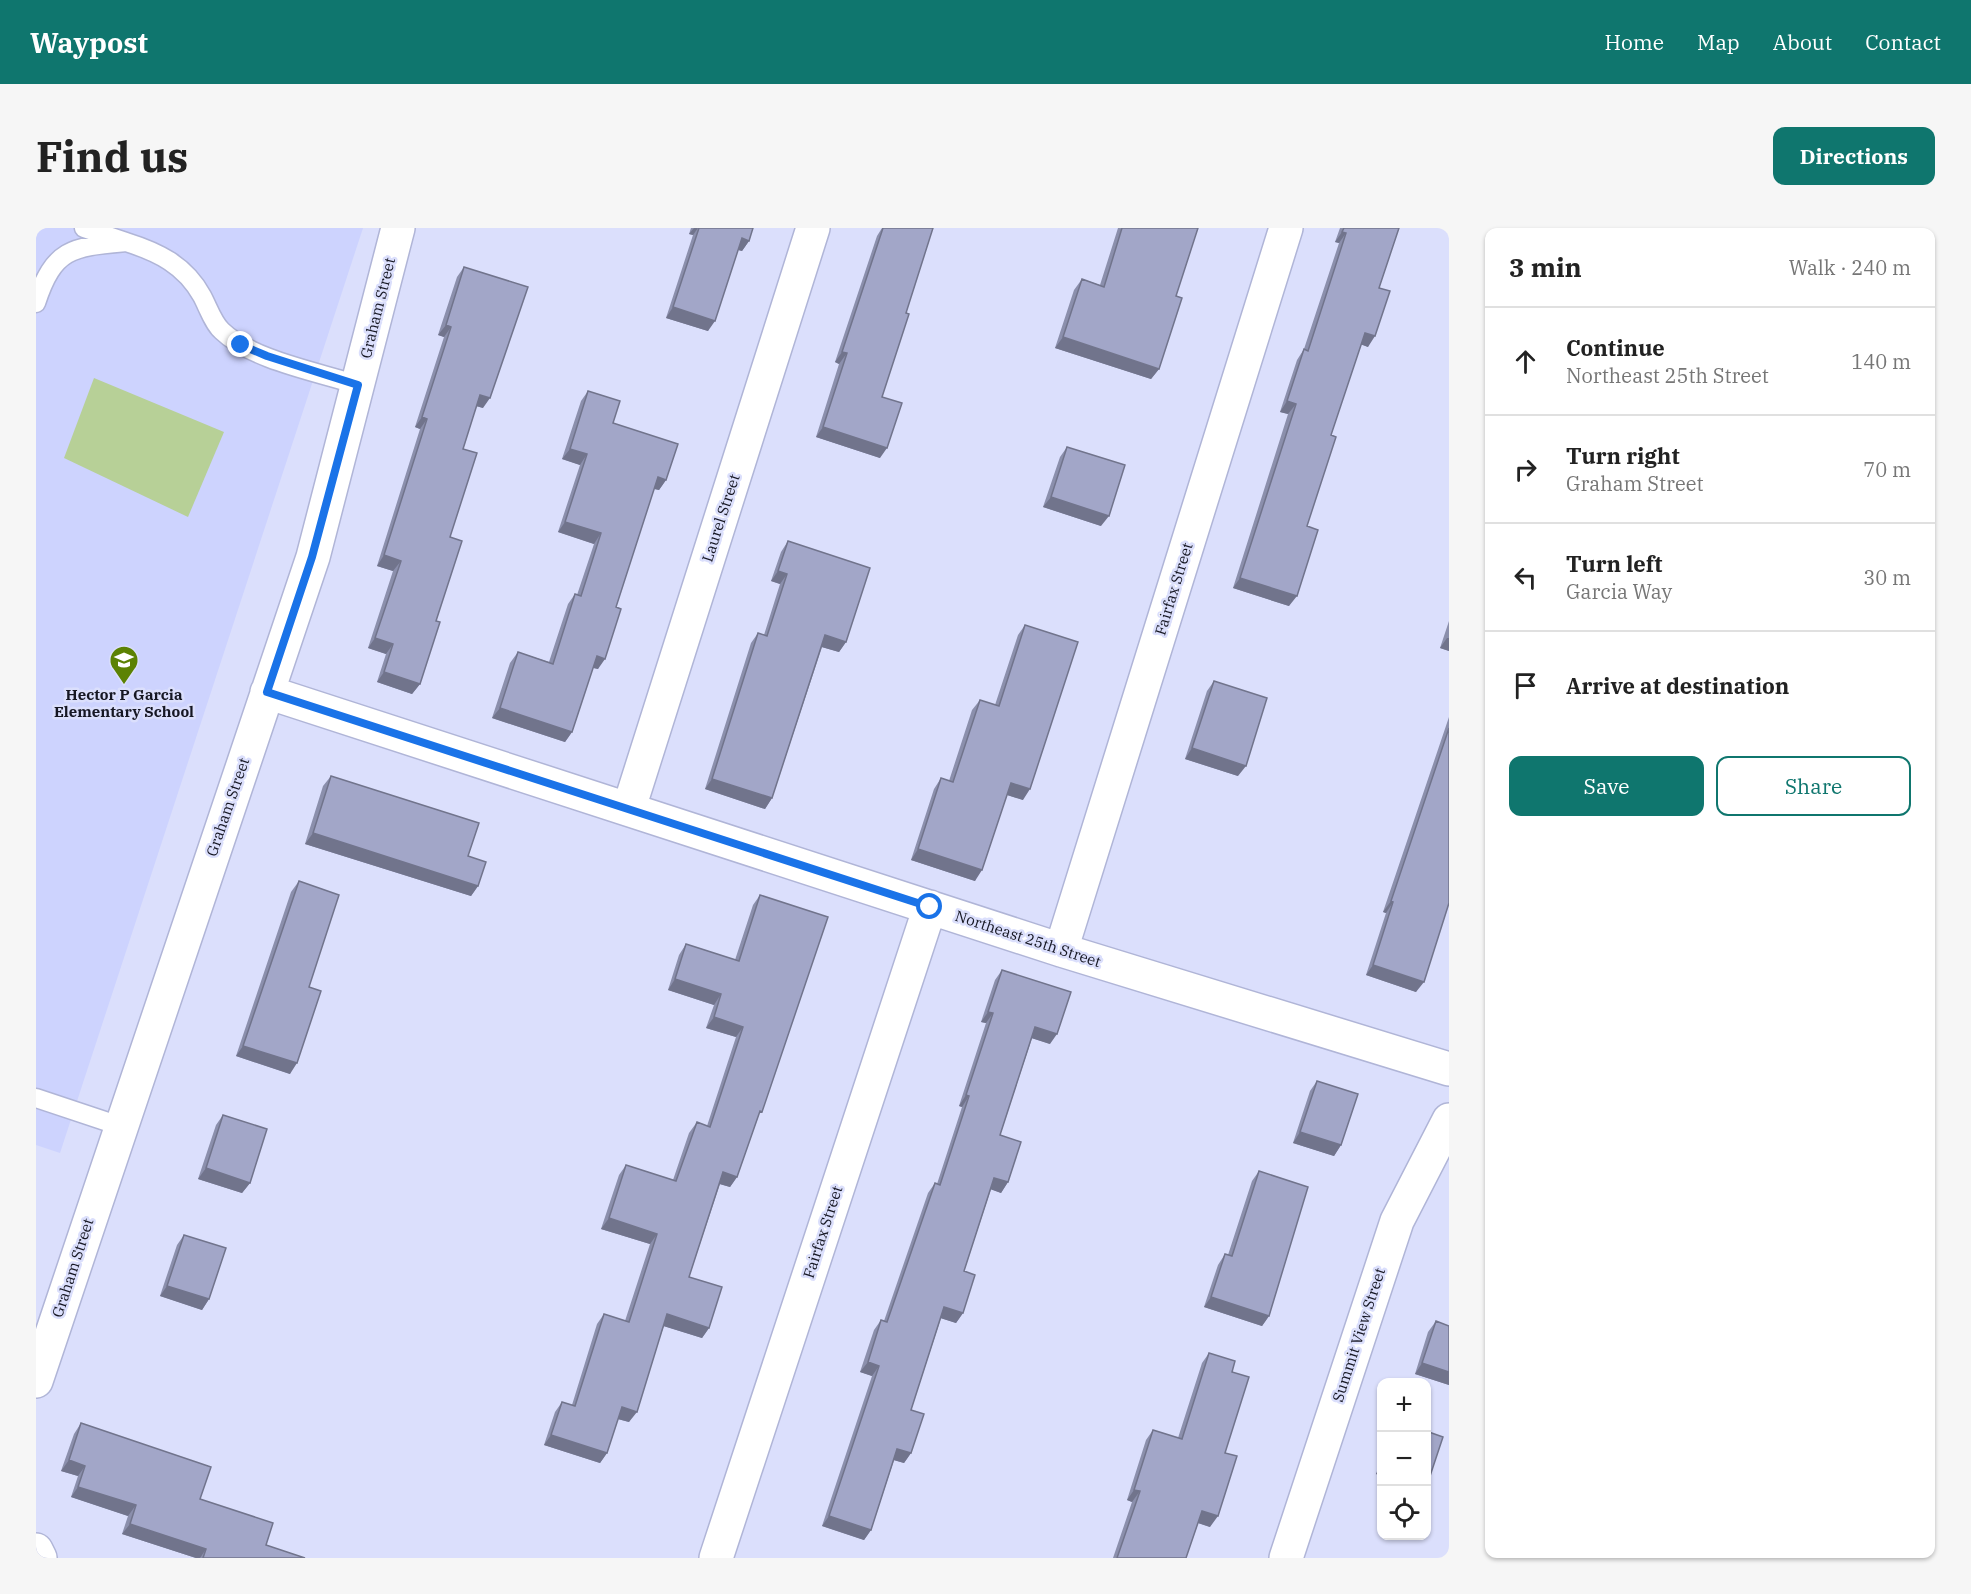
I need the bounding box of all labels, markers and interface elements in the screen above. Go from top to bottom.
text: Waypost [30,24,148,61]
text: Home [1604,28,1664,56]
text: Map [1697,28,1740,56]
text: About [1773,28,1832,56]
text: Contact [1865,28,1941,56]
button: Directions [1773,127,1935,185]
text: Find us [36,129,188,184]
text: 3 min [1509,250,1582,284]
text: Walk · 240 m [1789,254,1911,281]
street label: Graham Street [356,256,399,360]
route end [227,331,253,357]
text: Continue [1566,333,1665,362]
icon: ahead [1509,345,1542,378]
text: 140 m [1851,348,1911,375]
text: Northeast 25th Street [1566,362,1769,389]
text: Turn right [1566,441,1680,470]
icon: right [1509,453,1542,486]
text: 70 m [1863,456,1911,483]
text: Graham Street [1566,470,1703,497]
street label: Laurel Street [697,472,744,564]
street label: Fairfax Street [1150,540,1197,638]
text: Turn left [1566,549,1662,578]
icon: left [1509,561,1542,594]
text: 30 m [1863,564,1911,591]
text: Garcia Way [1566,578,1672,605]
school or university icon: Hector P Garcia Elementary School [108,644,140,686]
icon: arrive [1509,669,1542,702]
text: Arrive at destination [1566,671,1789,700]
place label: Hector P Garcia Elementary School [54,685,194,721]
street label: Graham Street [202,755,253,859]
button: Save [1509,756,1704,816]
button: Share [1716,756,1911,816]
route start [916,893,942,919]
street label: Northeast 25th Street [953,906,1103,971]
street label: Fairfax Street [799,1183,846,1280]
street label: Graham Street [48,1216,97,1320]
street label: Summit View Street [1328,1265,1389,1404]
map controls [1377,1378,1431,1540]
button: + [1377,1378,1431,1432]
button: − [1377,1432,1431,1486]
button: locate [1377,1486,1431,1540]

